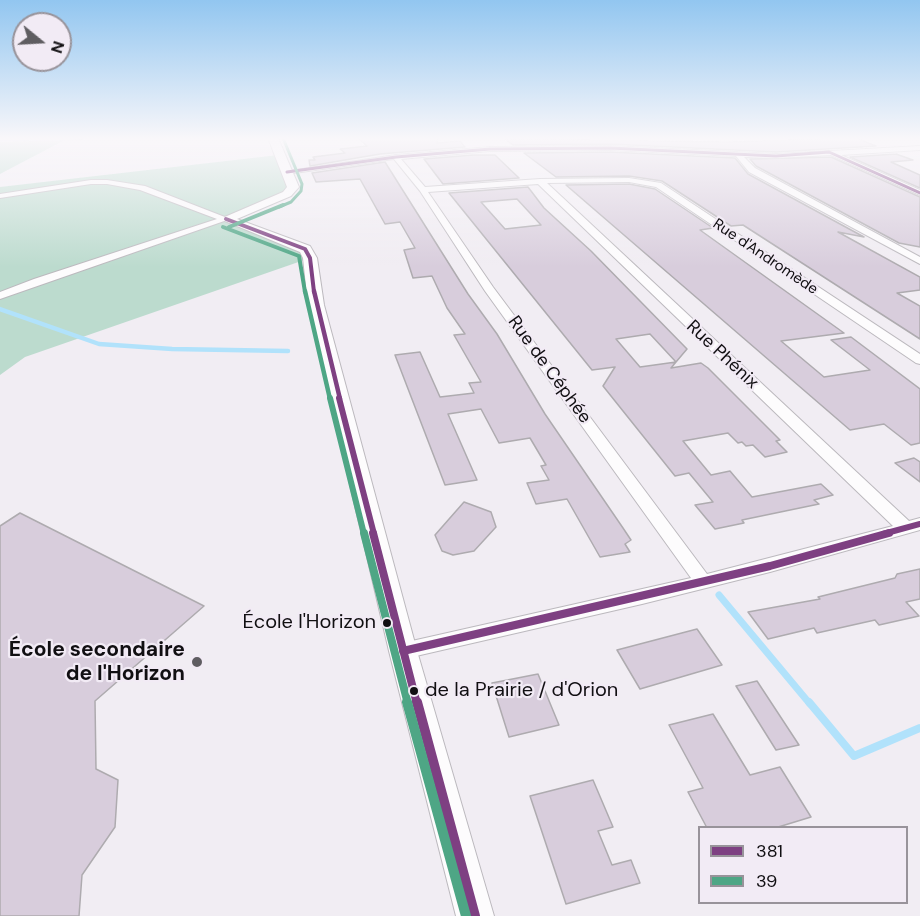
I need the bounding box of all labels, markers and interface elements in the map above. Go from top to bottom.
north arrow [12,12,72,72]
text: N [46,38,69,56]
street label: Rue d'Andromède [709,215,821,299]
street label: Rue de Céphée [503,312,595,428]
street label: Rue Phénix [681,316,763,394]
place label: École l'Horizon [242,611,376,635]
marker: École l'Horizon [381,617,393,629]
place label: École secondaire de l'Horizon [9,637,185,687]
marker: École secondaire de l'Horizon [190,655,204,669]
place label: de la Prairie / d'Orion [425,679,618,703]
marker: de la Prairie / d'Orion [408,685,420,697]
legend [698,826,908,904]
text: 381 [756,839,783,863]
text: 39 [756,869,777,893]

